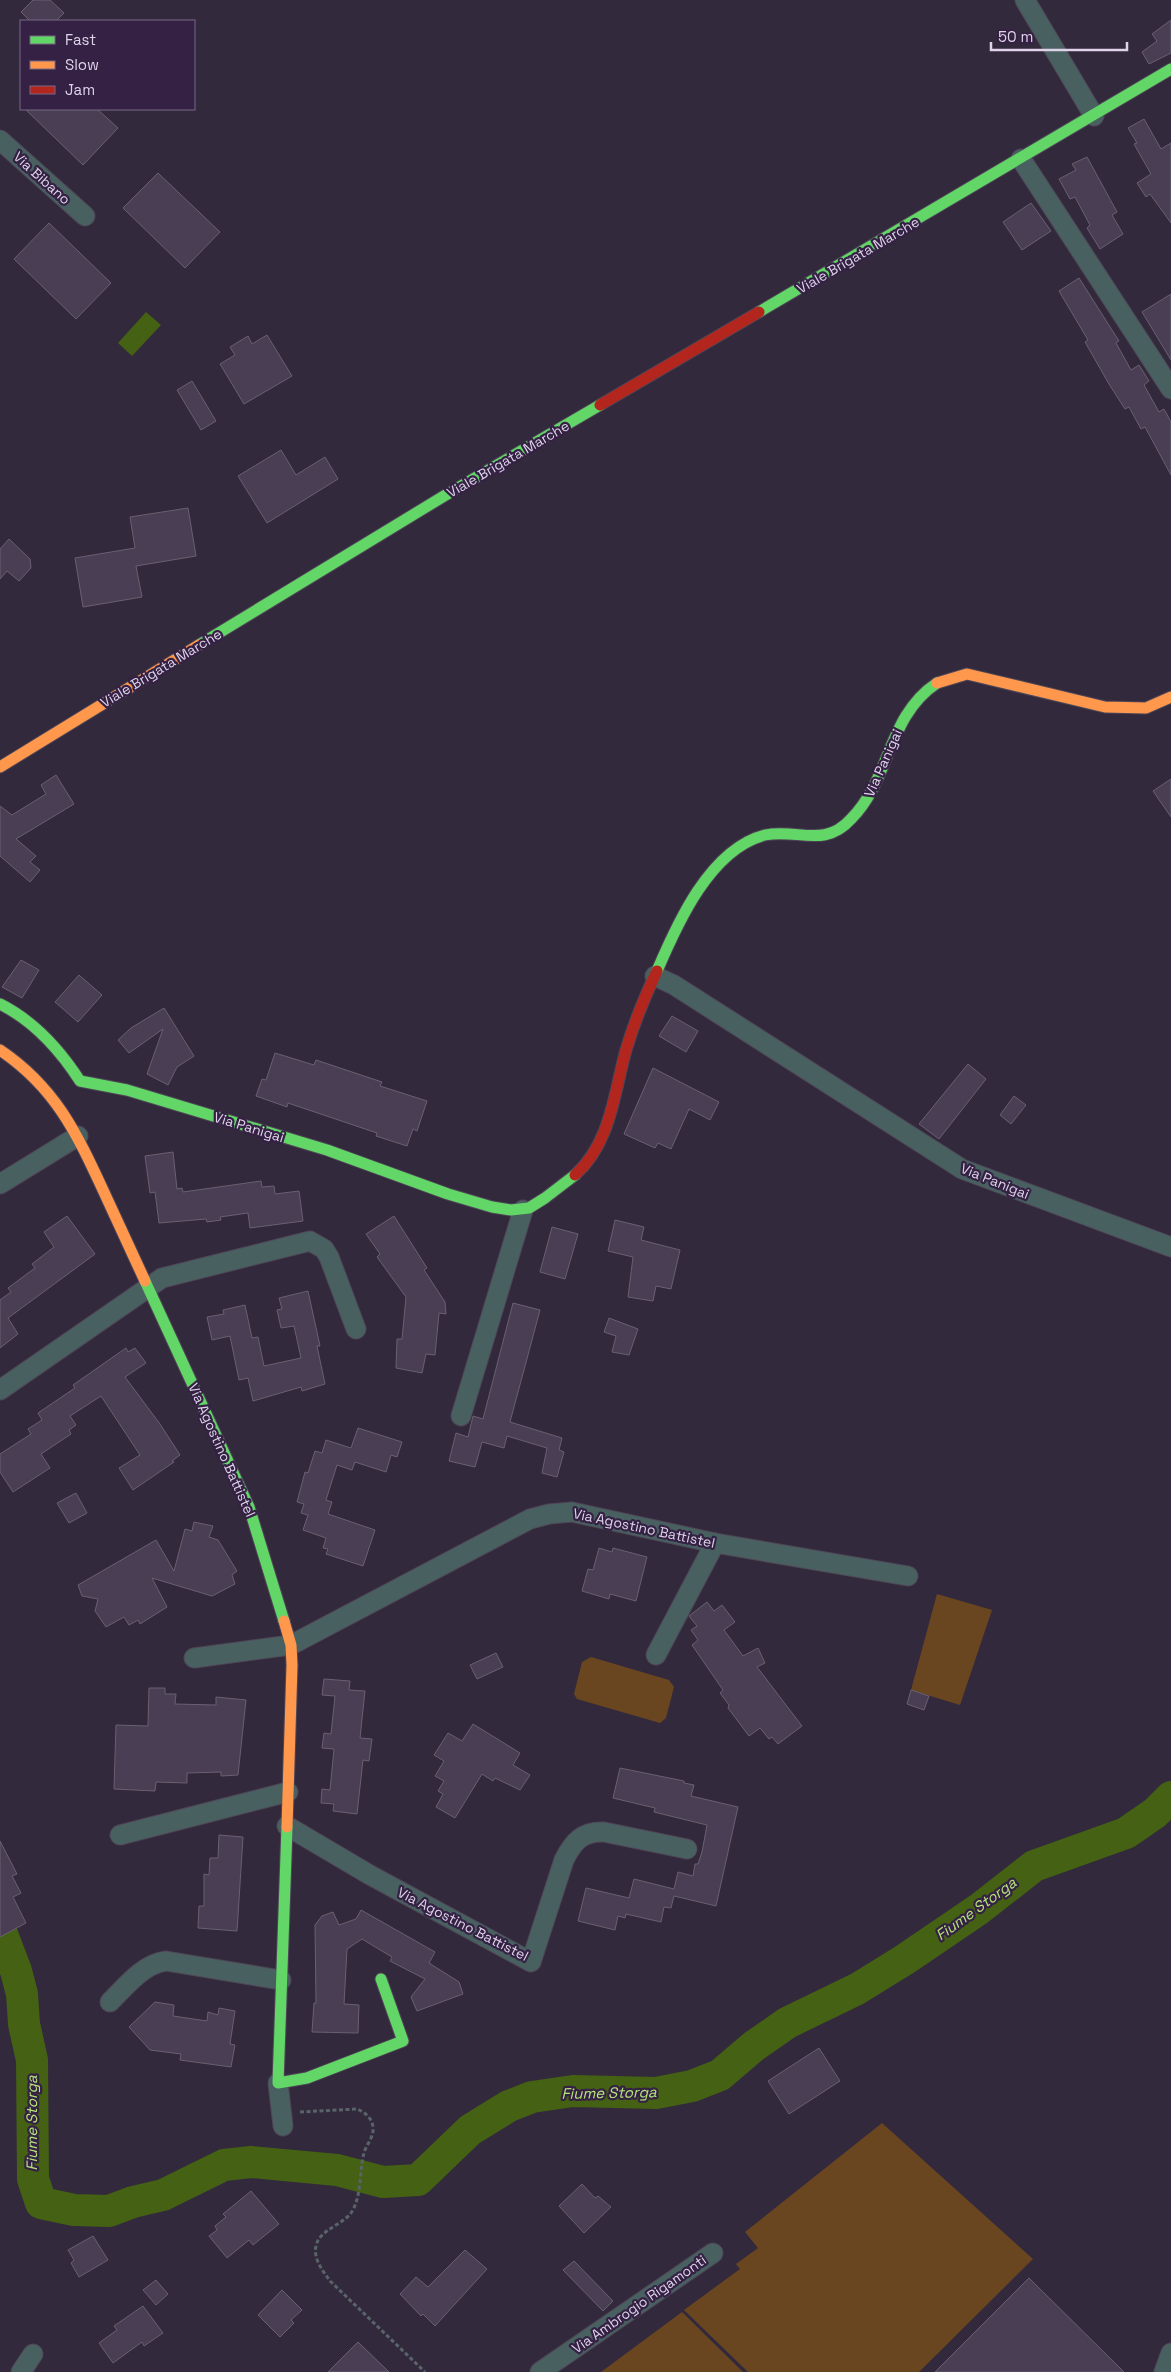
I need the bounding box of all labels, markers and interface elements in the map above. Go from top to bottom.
legend [20,20,195,110]
scale bar [991,20,1127,52]
text: 50 m [998,27,1033,46]
text: Fast [65,30,96,49]
text: Slow [65,55,99,74]
text: Jam [65,80,95,99]
street label: Via Bibano [10,148,74,208]
street label: Viale Brigata Marche [794,213,922,297]
street label: Viale Brigata Marche [444,417,572,501]
street label: Viale Brigata Marche [97,625,225,711]
street label: Via Panigai [860,726,906,800]
street label: Via Panigai [212,1108,286,1146]
street label: Via Panigai [958,1159,1032,1203]
street label: Via Agostino Battistel [184,1380,260,1520]
street label: Via Agostino Battistel [571,1504,717,1552]
water label: Fiume Storga [932,1873,1020,1944]
street label: Via Agostino Battistel [394,1883,532,1965]
water label: Fiume Storga [22,2075,41,2171]
water label: Fiume Storga [561,2082,657,2103]
street label: Via Ambrogio Rigamonti [568,2251,710,2357]

